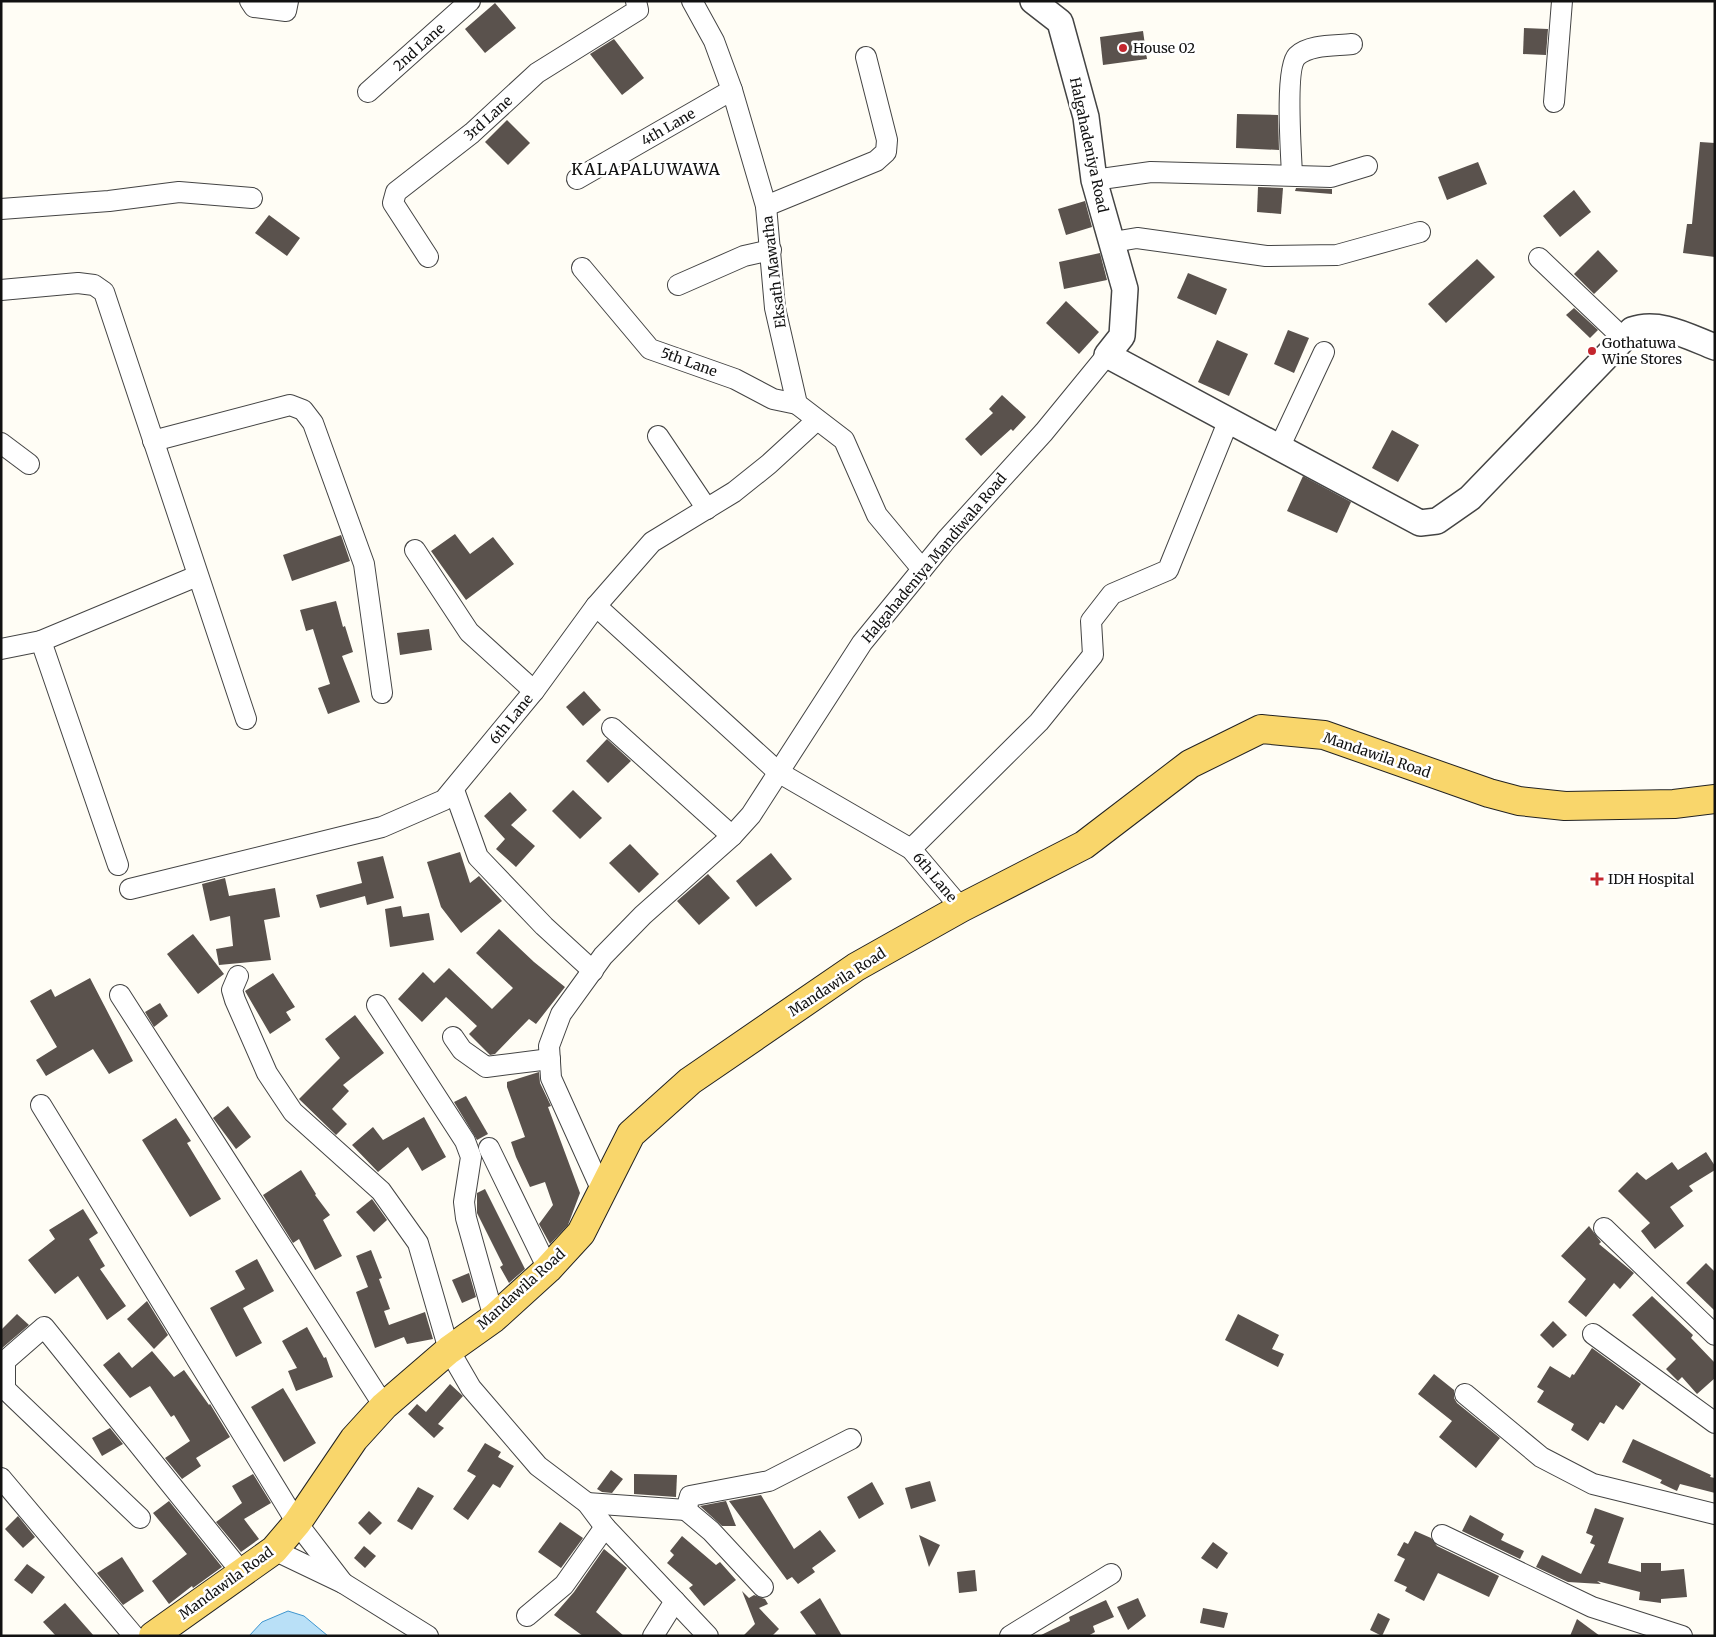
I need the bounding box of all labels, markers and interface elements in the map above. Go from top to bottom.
street label: 2nd Lane [390,19,448,75]
place label: House 02 [1133,39,1195,57]
marker: House 02 [1117,42,1129,54]
street label: Halgahadeniya Road [1066,76,1112,215]
street label: 3rd Lane [460,92,516,144]
street label: 4th Lane [638,104,698,150]
district label: KALAPALUWAWA [571,159,721,179]
street label: Eksath Mawatha [758,214,790,329]
place label: Gothatuwa Wine Stores [1601,334,1682,368]
street label: 5th Lane [658,343,720,381]
marker: Gothatuwa Wine Stores [1586,345,1598,357]
street label: Halgahadeniya Mandiwala Road [858,469,1011,646]
street label: 6th Lane [485,690,537,748]
street label: Mandawila Road [1321,728,1434,782]
street label: 6th Lane [909,848,961,906]
place label: IDH Hospital [1608,870,1695,888]
marker: IDH Hospital [1590,872,1604,886]
street label: Mandawila Road [785,944,889,1020]
street label: Mandawila Road [473,1244,569,1333]
street label: Mandawila Road [175,1542,277,1623]

